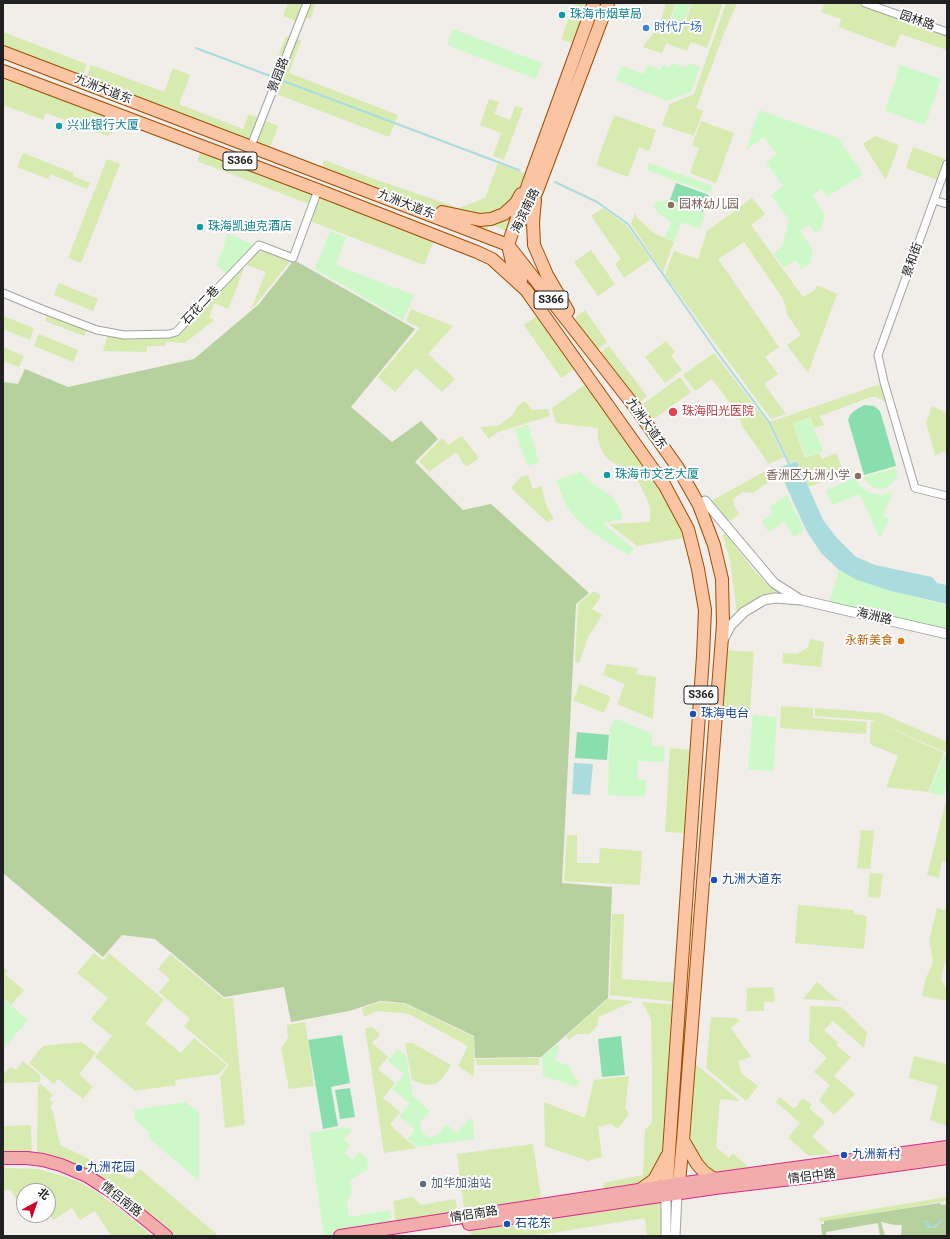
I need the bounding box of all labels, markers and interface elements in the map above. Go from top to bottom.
place label: 珠海市烟草局 [570,8,642,22]
street label: 园林路 [898,8,936,34]
marker: 珠海市烟草局 [557,10,567,20]
place label: 时代广场 [654,21,702,35]
marker: 时代广场 [641,23,651,33]
street label: 景园路 [266,56,292,94]
street label: 九洲大道东 [72,73,134,107]
place label: 兴业银行大厦 [67,119,139,133]
marker: 兴业银行大厦 [54,121,64,131]
road number: S366 [223,152,257,170]
street label: 海滨南路 [509,186,543,236]
street label: 九洲大道东 [375,188,437,222]
place label: 园林幼儿园 [679,198,739,212]
marker: 园林幼儿园 [666,200,676,210]
place label: 珠海凯迪克酒店 [208,220,292,234]
marker: 珠海凯迪克酒店 [195,222,205,232]
street label: 景和街 [900,241,926,279]
street label: 石花二巷 [179,284,223,328]
road number: S366 [534,291,568,309]
street label: 九洲大道东 [623,395,669,453]
place label: 珠海阳光医院 [682,405,754,419]
marker: 珠海阳光医院 [667,406,679,418]
place label: 珠海市文艺大厦 [615,468,699,482]
place label: 香洲区九洲小学 [766,469,850,483]
marker: 珠海市文艺大厦 [602,470,612,480]
marker: 香洲区九洲小学 [853,471,863,481]
street label: 海洲路 [855,606,893,628]
place label: 永新美食 [845,634,893,648]
marker: 永新美食 [896,636,906,646]
road number: S366 [684,686,718,704]
place label: 珠海电台 [701,707,749,721]
marker: 珠海电台 [688,709,698,719]
place label: 九洲大道东 [722,873,782,887]
marker: 九洲大道东 [709,875,719,885]
place label: 九洲新村 [852,1148,900,1162]
marker: 九洲新村 [839,1150,849,1160]
place label: 九洲花园 [87,1161,135,1175]
marker: 九洲花园 [74,1163,84,1173]
street label: 情侣中路 [787,1167,837,1187]
place label: 加华加油站 [431,1177,491,1191]
marker: 加华加油站 [418,1179,428,1189]
street label: 情侣南路 [98,1180,144,1220]
north arrow [16,1183,56,1223]
text: 北 [35,1186,52,1203]
street label: 情侣南路 [449,1204,499,1226]
place label: 石花东 [515,1217,551,1231]
marker: 石花东 [502,1219,512,1229]

